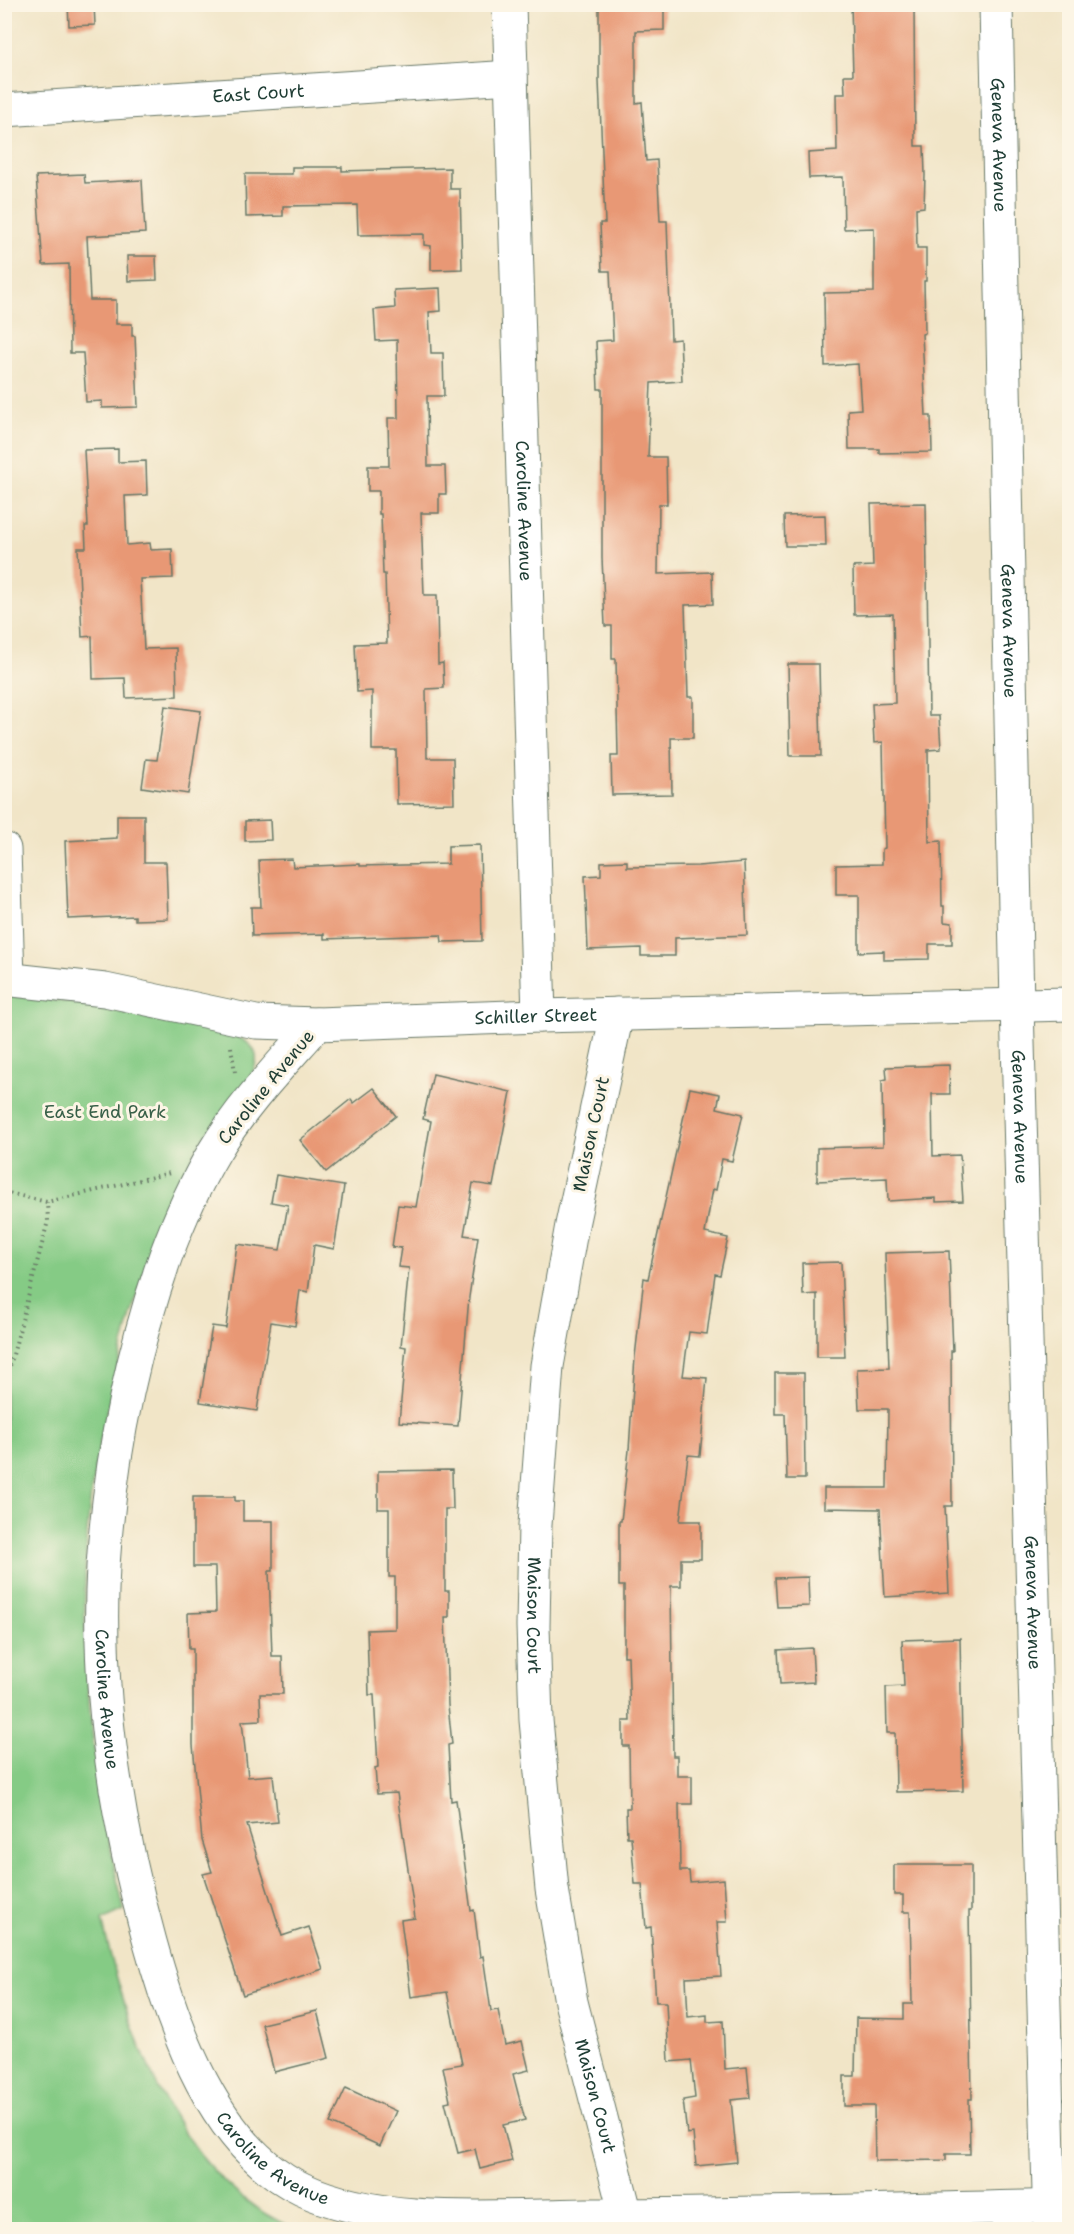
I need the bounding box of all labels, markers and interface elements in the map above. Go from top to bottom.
street label: Geneva Avenue [986,77,1012,212]
street label: East Court [212,78,305,108]
street label: Caroline Avenue [510,440,538,582]
street label: Geneva Avenue [996,563,1023,698]
street label: Schiller Street [474,1003,598,1030]
street label: Caroline Avenue [212,1025,320,1149]
street label: Geneva Avenue [1006,1049,1034,1184]
street label: Maison Court [567,1074,615,1194]
park label: East End Park [44,1100,166,1124]
street label: Geneva Avenue [1019,1535,1047,1670]
street label: Maison Court [521,1557,547,1675]
street label: Caroline Avenue [90,1629,125,1771]
street label: Maison Court [569,2036,622,2156]
street label: Caroline Avenue [210,2107,333,2211]

